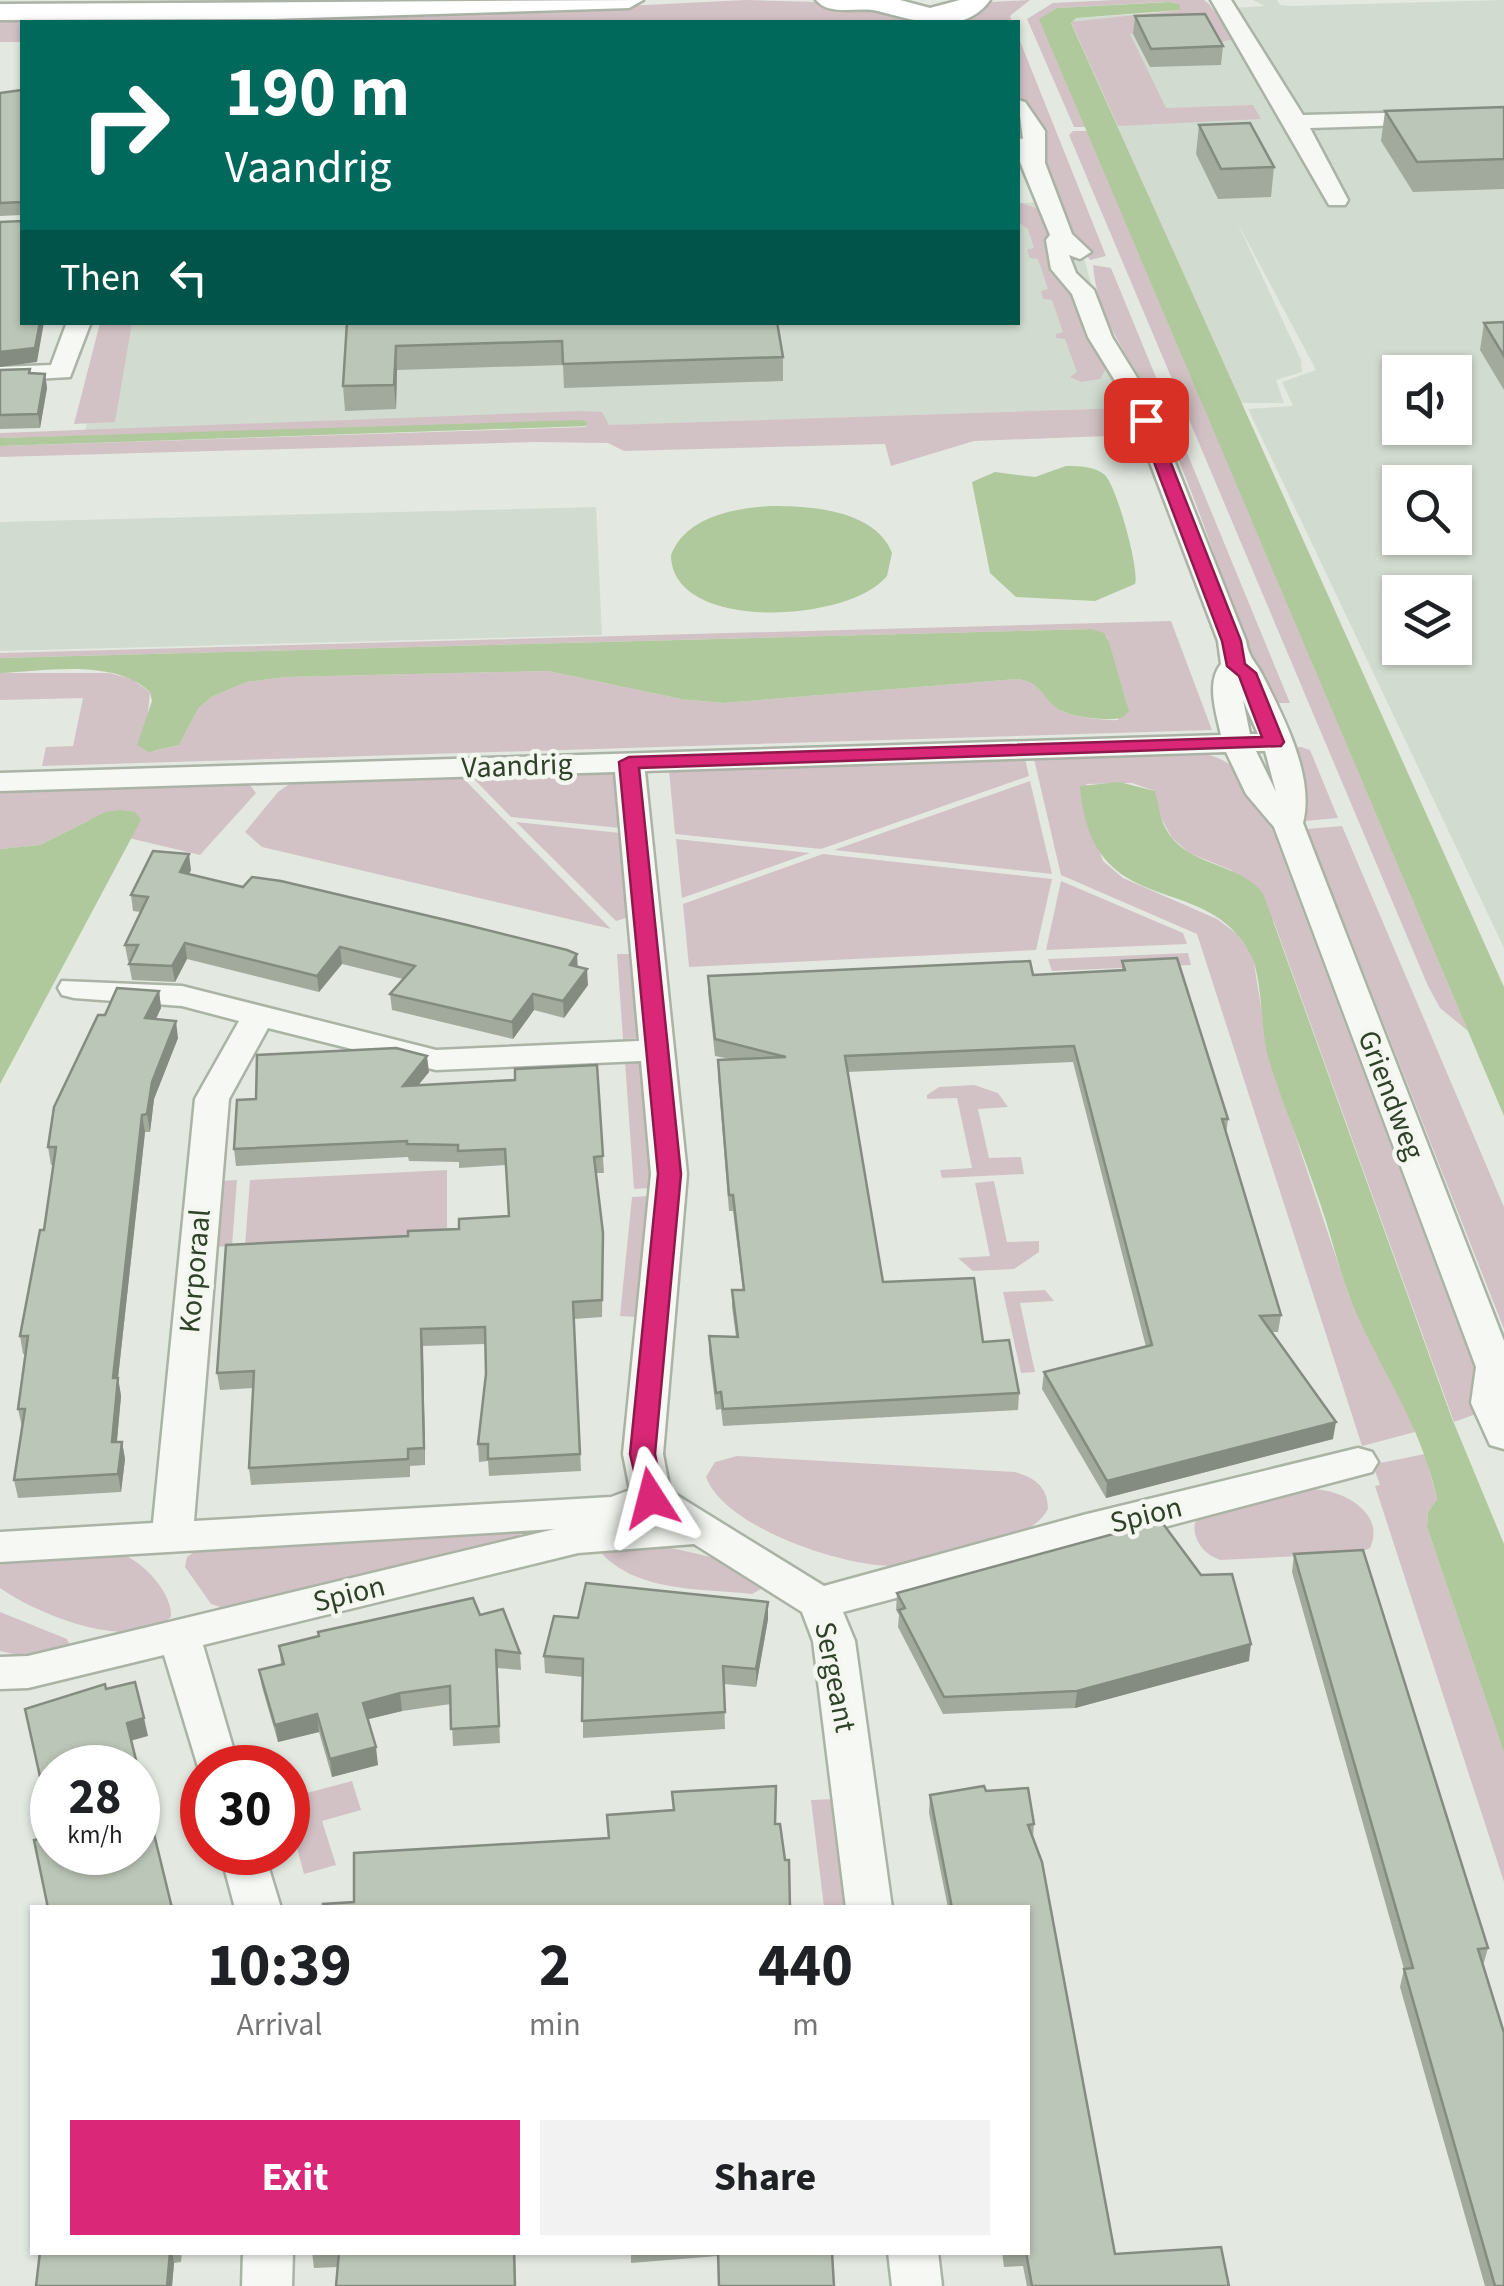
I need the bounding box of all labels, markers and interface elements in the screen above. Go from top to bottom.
text: 190 m [225,43,410,143]
icon: right [60,60,190,190]
text: Vaandrig [225,136,392,200]
icon: left [161,250,216,305]
text: Then [60,251,141,305]
map controls [1382,355,1472,665]
button: sound [1382,355,1472,445]
pin [1104,378,1189,463]
icon: arrive [1119,393,1174,448]
button: search [1382,465,1472,555]
button: layers [1382,575,1472,665]
street label: Vaandrig [461,743,573,789]
street label: Griendweg [1347,1024,1435,1166]
street label: Korporaal [168,1207,222,1335]
position arrow [599,1446,703,1550]
street label: Spion [1106,1485,1186,1545]
street label: Spion [309,1564,389,1624]
street label: Sergeant [803,1618,867,1736]
speed limit sign: 30 [180,1745,310,1875]
text: 28 [69,1762,121,1833]
text: km/h [67,1817,123,1853]
text: 10:39 [207,1924,352,2009]
text: 2 [539,1924,571,2009]
text: 440 [758,1924,853,2009]
text: Arrival [236,2002,322,2048]
text: min [529,2002,581,2048]
text: m [792,2002,819,2048]
button: Exit [70,2120,520,2235]
button: Share [540,2120,990,2235]

